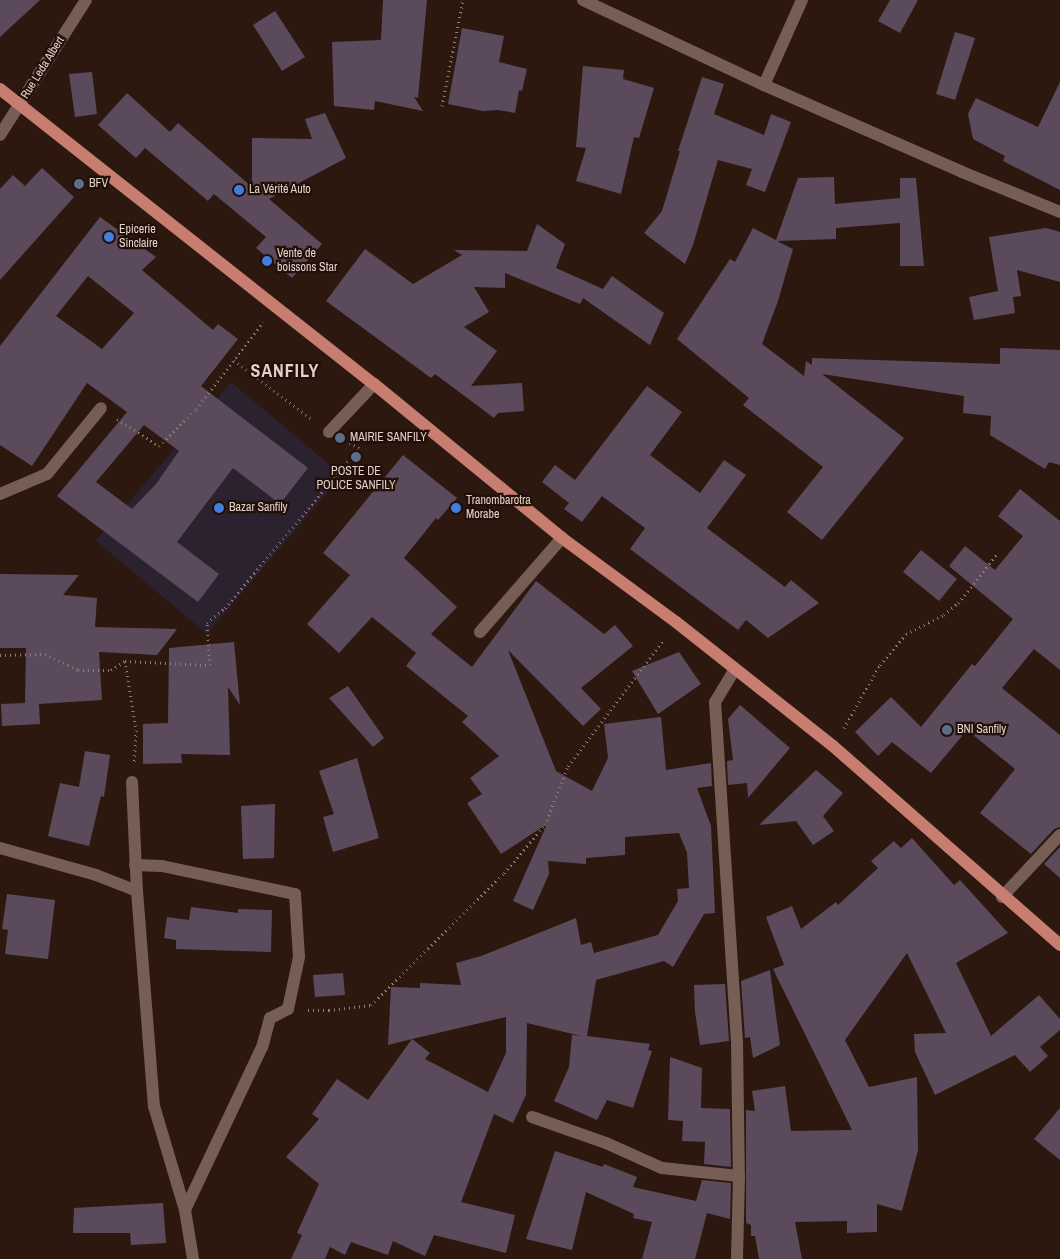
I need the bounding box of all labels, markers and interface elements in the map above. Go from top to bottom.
street label: Rue Leda Albert [18,34,68,102]
place label: BFV [89,177,108,191]
marker: BFV [73,178,85,190]
place label: La Vérité Auto [249,183,311,197]
marker: La Vérité Auto [233,184,245,196]
place label: Epicerie Sinclaire [119,223,158,251]
marker: Epicerie Sinclaire [103,231,115,243]
place label: Vente de boissons Star [277,247,337,275]
marker: Vente de boissons Star [261,255,273,267]
district label: SANFILY [250,360,320,382]
place label: MAIRIE SANFILY [350,431,427,445]
marker: MAIRIE SANFILY [334,432,346,444]
marker: POSTE DE POLICE SANFILY [350,451,362,463]
place label: POSTE DE POLICE SANFILY [316,465,396,493]
place label: Tranombarotra Morabe [466,494,531,522]
place label: Bazar Sanfily [229,501,288,515]
marker: Bazar Sanfily [213,502,225,514]
marker: Tranombarotra Morabe [450,502,462,514]
place label: BNI Sanfily [957,723,1006,737]
marker: BNI Sanfily [941,724,953,736]

